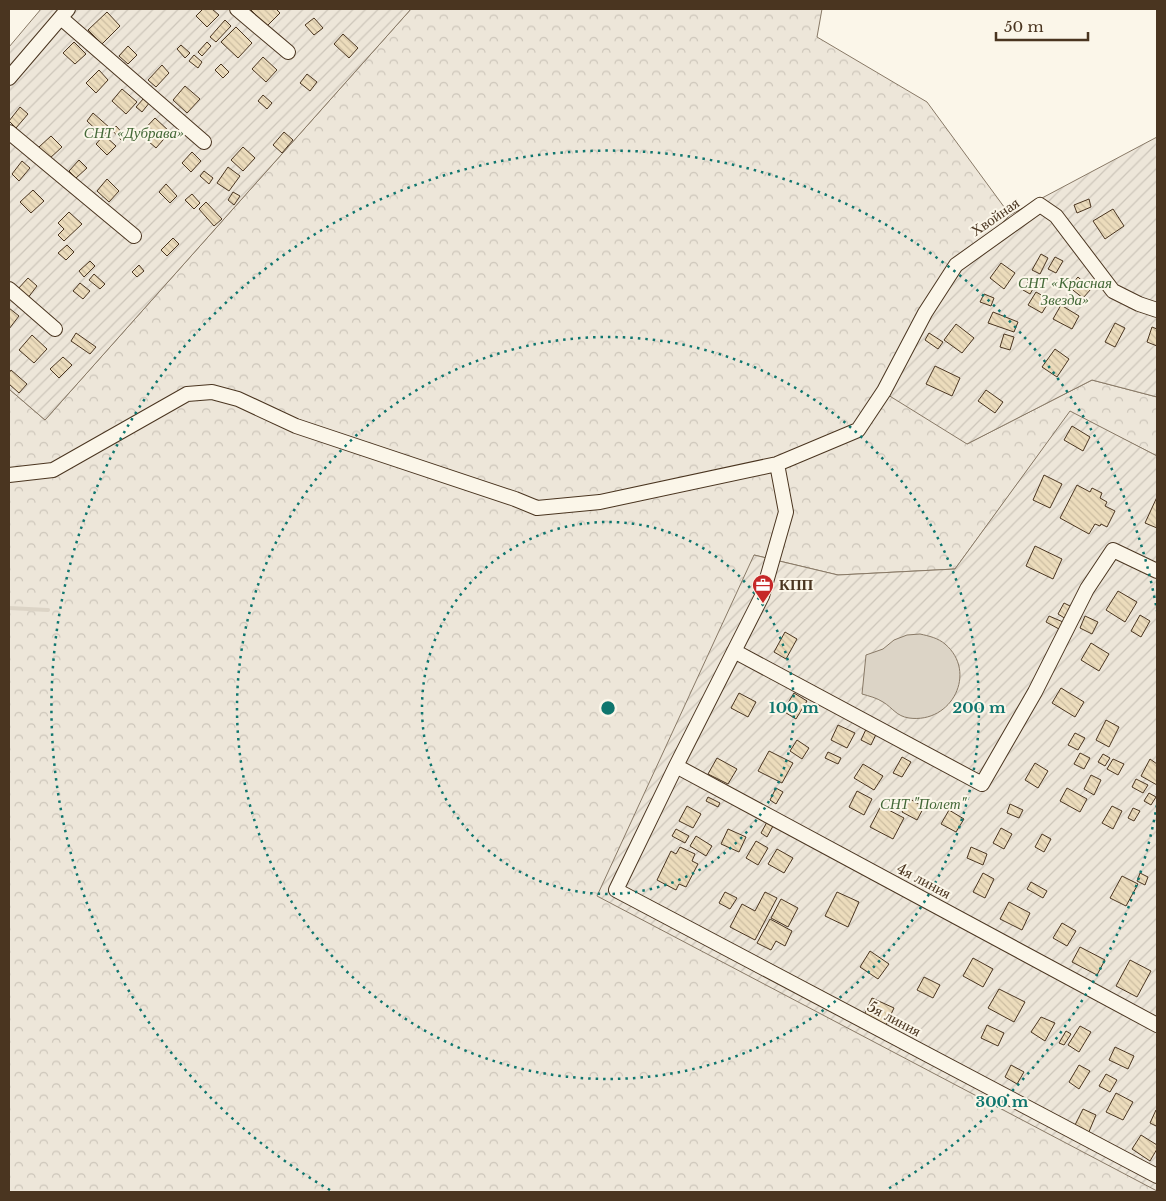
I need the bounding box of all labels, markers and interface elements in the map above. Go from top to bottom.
scale bar [996,10,1088,42]
text: 50 m [1004,17,1044,36]
park label: СНТ «Дубрава» [84,123,184,142]
street label: Хвойная [967,193,1023,240]
park label: СНТ «Красная Звезда» [1018,273,1112,309]
office icon: КПП [751,573,775,604]
place label: КПП [779,575,814,594]
text: 100 m [769,698,819,717]
text: 200 m [953,698,1006,717]
centre of rings [599,699,617,717]
park label: СНТ "Полет" [880,794,968,813]
street label: 4я линия [894,858,955,903]
street label: 5я линия [864,997,924,1041]
text: 300 m [976,1092,1029,1111]

